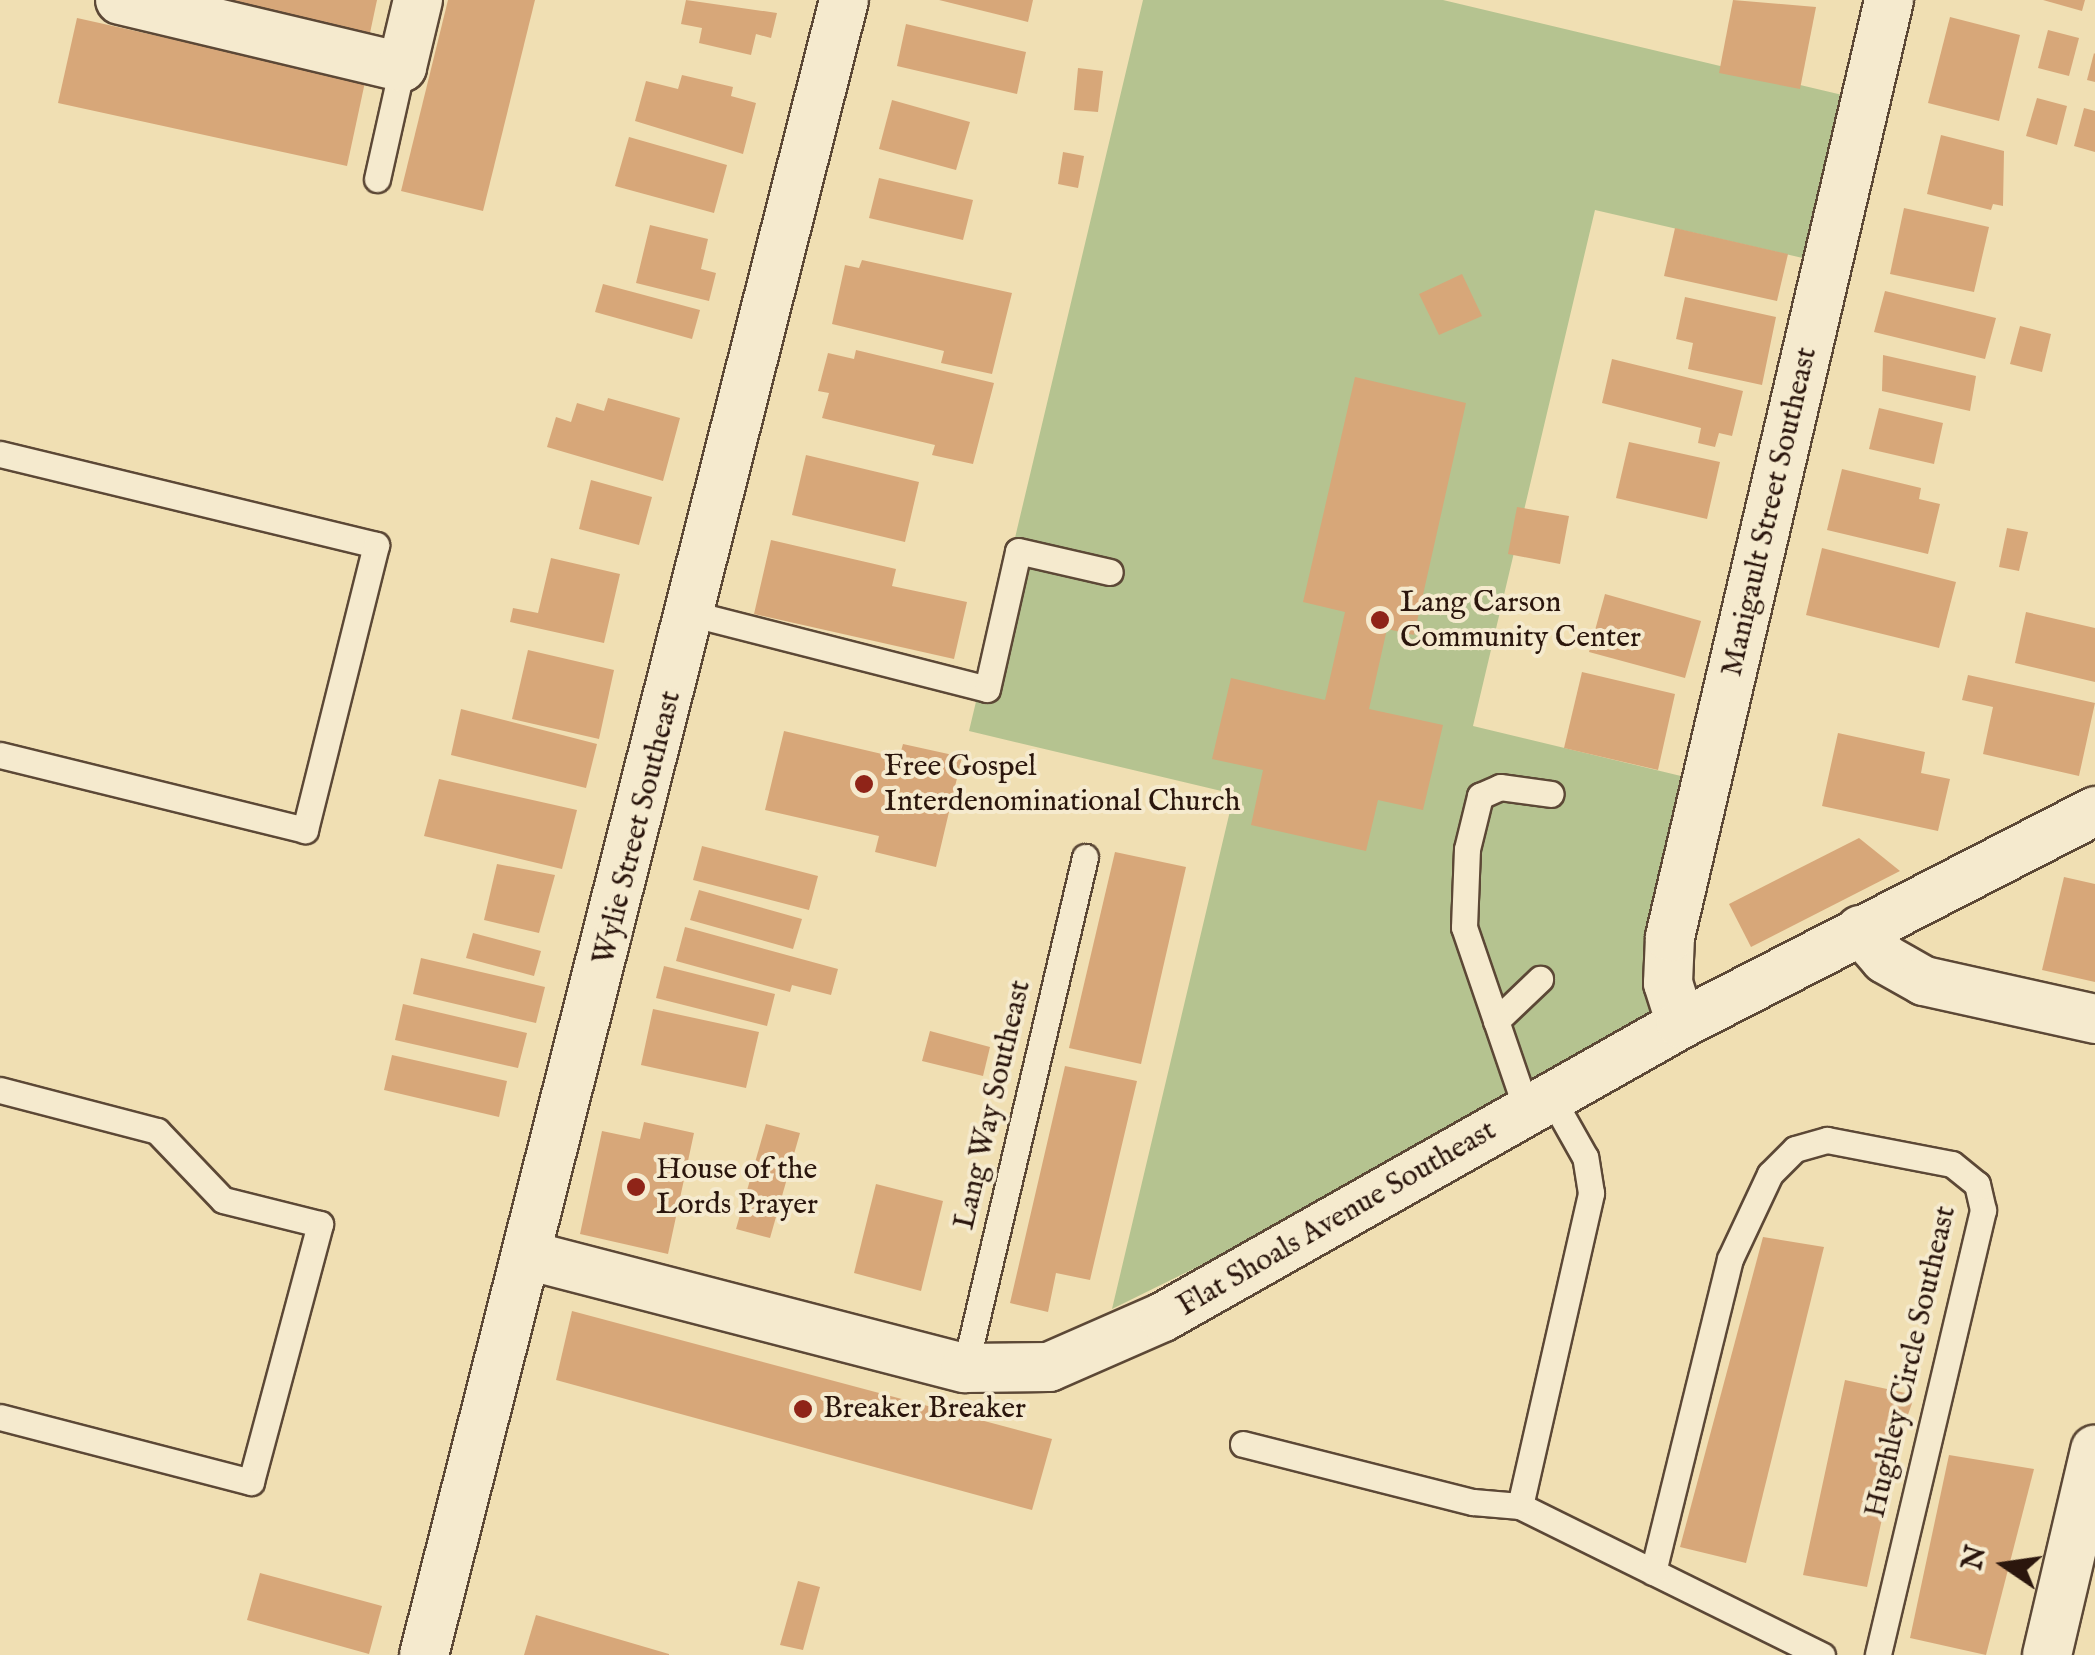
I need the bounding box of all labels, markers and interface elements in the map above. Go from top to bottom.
street label: Manigault Street Southeast [1715,344,1825,680]
place label: Lang Carson Community Center [1400,585,1641,656]
marker: Lang Carson Community Center [1369,609,1391,631]
street label: Wylie Street Southeast [587,687,689,969]
place label: Free Gospel Interdenominational Church [884,749,1241,820]
marker: Free Gospel Interdenominational Church [853,773,875,795]
street label: Lang Way Southeast [947,977,1039,1233]
street label: Flat Shoals Avenue Southeast [1171,1113,1503,1325]
place label: House of the Lords Prayer [656,1152,818,1222]
marker: House of the Lords Prayer [625,1176,647,1198]
street label: Hughley Circle Southeast [1858,1203,1964,1521]
place label: Breaker Breaker [823,1391,1026,1427]
marker: Breaker Breaker [792,1398,814,1420]
north arrow [1955,1515,2055,1615]
text: N [1956,1542,1995,1574]

